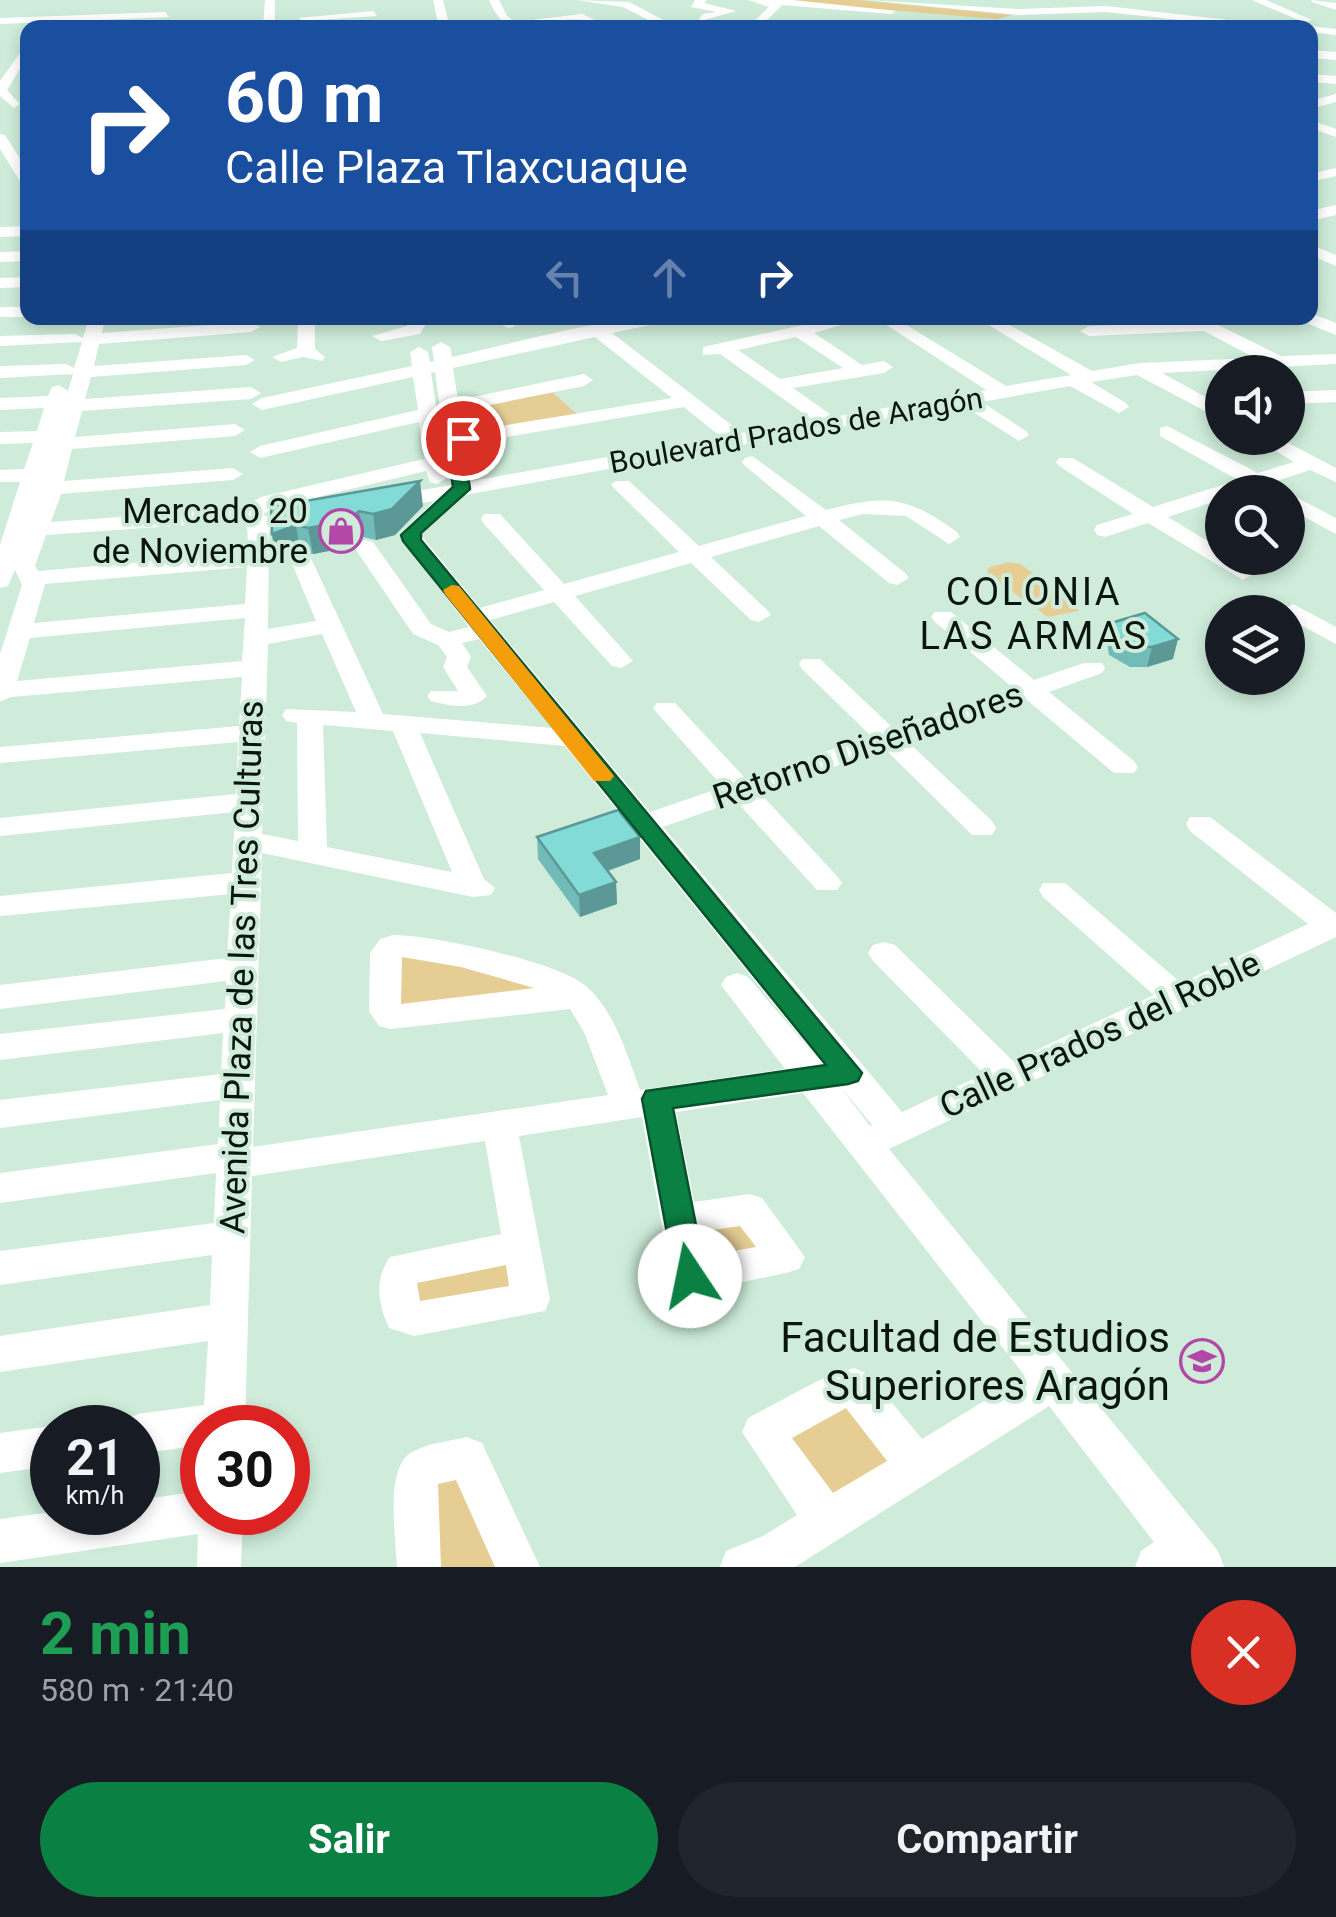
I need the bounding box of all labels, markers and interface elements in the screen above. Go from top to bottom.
text: 60 m [225,57,383,139]
icon: right [60,60,190,190]
text: Calle Plaza Tlaxcuaque [225,141,688,194]
icon: left [537,250,592,305]
icon: ahead [642,250,697,305]
icon: right [747,250,802,305]
map controls [1205,355,1305,695]
button: sound [1205,355,1305,455]
street label: Boulevard Prados de Aragón [607,380,985,480]
pin [421,396,506,481]
icon: arrive [436,411,491,466]
button: search [1205,475,1305,575]
place label: Mercado 20 de Noviembre [92,491,308,572]
shop icon: Mercado 20 de Noviembre [318,508,364,554]
district label: COLONIA LAS ARMAS [919,570,1149,658]
button: layers [1205,595,1305,695]
street label: Retorno Diseñadores [708,674,1028,818]
street label: Avenida Plaza de las Tres Culturas [212,699,272,1235]
street label: Calle Prados del Roble [933,943,1267,1127]
position arrow [638,1224,742,1328]
place label: Facultad de Estudios Superiores Aragón [780,1313,1170,1410]
school or university icon: Facultad de Estudios Superiores Aragón [1179,1338,1225,1384]
speed limit sign: 30 [180,1405,310,1535]
text: 21 [66,1429,124,1487]
text: km/h [66,1481,124,1510]
text: 2 min [40,1598,191,1669]
button: close [1191,1600,1296,1705]
text: 580 m · 21:40 [40,1671,234,1709]
button: Salir [40,1782,658,1897]
button: Compartir [678,1782,1296,1897]

